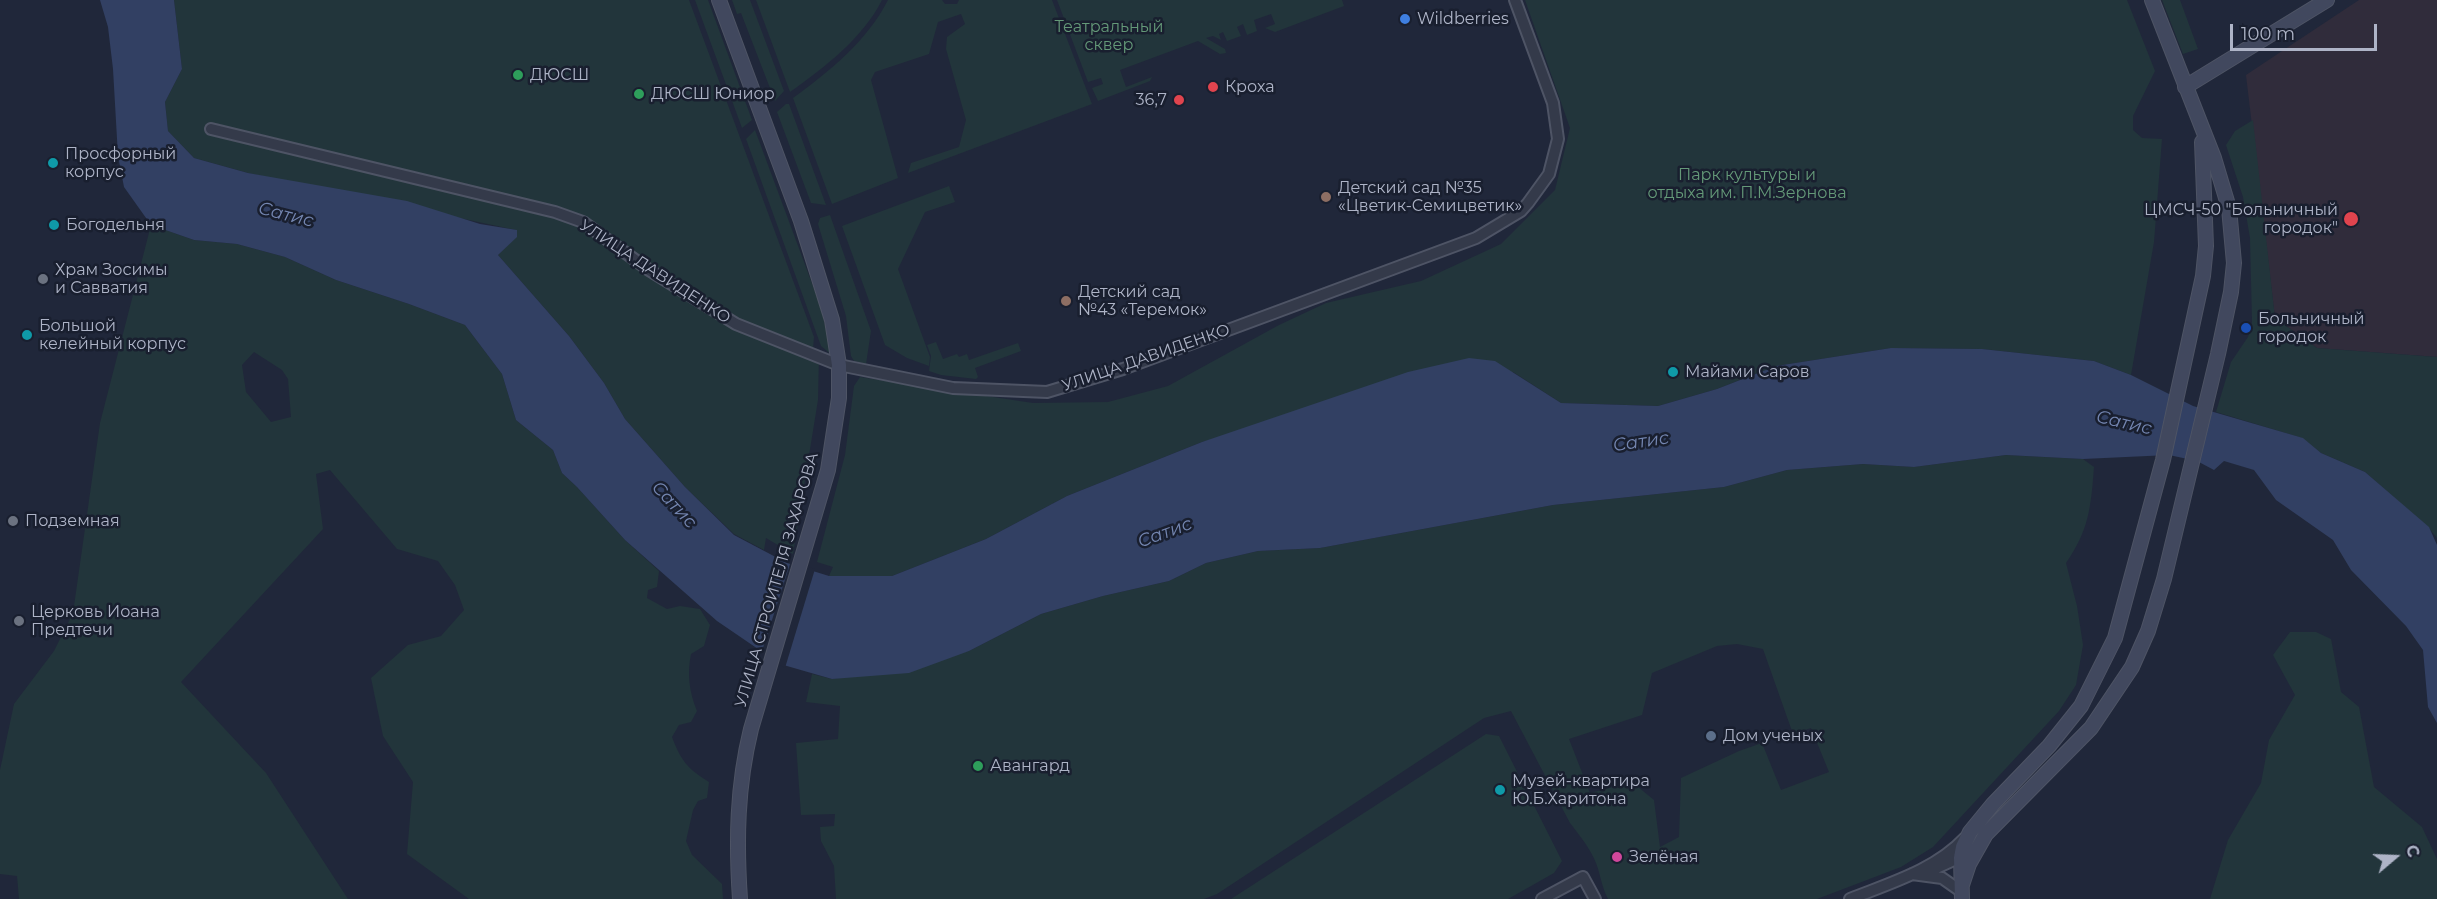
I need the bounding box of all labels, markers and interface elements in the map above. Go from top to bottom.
place label: Wildberries [1417,9,1509,29]
marker: Wildberries [1398,12,1412,26]
scale bar [2233,12,2380,50]
park label: Театральный сквер [1055,17,1163,55]
text: 100 m [2241,23,2295,45]
place label: ДЮСШ [530,65,589,85]
marker: ДЮСШ [511,68,525,82]
place label: Кроха [1225,77,1275,97]
marker: Кроха [1206,80,1220,94]
place label: ДЮСШ Юниор [651,84,775,104]
marker: ДЮСШ Юниор [632,87,646,101]
place label: 36,7 [1135,90,1167,110]
marker: 36,7 [1172,93,1186,107]
place label: Просфорный корпус [65,144,176,182]
marker: Просфорный корпус [46,156,60,170]
park label: Парк культуры и отдыха им. П.М.Зернова [1647,165,1847,203]
place label: Детский сад №35 «Цветик-Семицветик» [1338,178,1522,216]
marker: Детский сад №35 «Цветик-Семицветик» [1319,190,1333,204]
water label: Сатис [256,198,316,232]
place label: ЦМСЧ-50 "Больничный городок" [2144,200,2338,238]
marker: ЦМСЧ-50 "Больничный городок" [2342,210,2360,228]
place label: Богодельня [66,215,165,235]
street label: УЛИЦА ДАВИДЕНКО [576,216,734,328]
marker: Богодельня [47,218,61,232]
place label: Храм Зосимы и Савватия [55,260,168,298]
marker: Храм Зосимы и Савватия [36,272,50,286]
place label: Детский сад №43 «Теремок» [1078,282,1207,320]
marker: Детский сад №43 «Теремок» [1059,294,1073,308]
place label: Больничный городок [2258,309,2365,347]
place label: Большой келейный корпус [39,316,186,354]
street label: УЛИЦА ДАВИДЕНКО [1060,320,1232,396]
marker: Больничный городок [2239,321,2253,335]
marker: Большой келейный корпус [20,328,34,342]
place label: Майами Саров [1685,362,1809,382]
marker: Майами Саров [1666,365,1680,379]
water label: Сатис [2094,406,2154,440]
water label: Сатис [1612,427,1670,457]
street label: УЛИЦА СТРОИТЕЛЯ ЗАХАРОВА [731,450,823,710]
water label: Сатис [647,477,701,533]
place label: Подземная [25,511,120,531]
water label: Сатис [1135,513,1195,553]
marker: Подземная [6,514,20,528]
place label: Церковь Иоана Предтечи [31,602,160,640]
marker: Церковь Иоана Предтечи [12,614,26,628]
place label: Дом ученых [1723,726,1823,746]
marker: Дом ученых [1704,729,1718,743]
place label: Авангард [990,756,1070,776]
marker: Авангард [971,759,985,773]
place label: Музей-квартира Ю.Б.Харитона [1512,771,1650,809]
marker: Музей-квартира Ю.Б.Харитона [1493,783,1507,797]
north arrow [2365,827,2425,887]
text: С [2402,842,2423,860]
place label: Зелёная [1629,847,1698,867]
marker: Зелёная [1610,850,1624,864]

